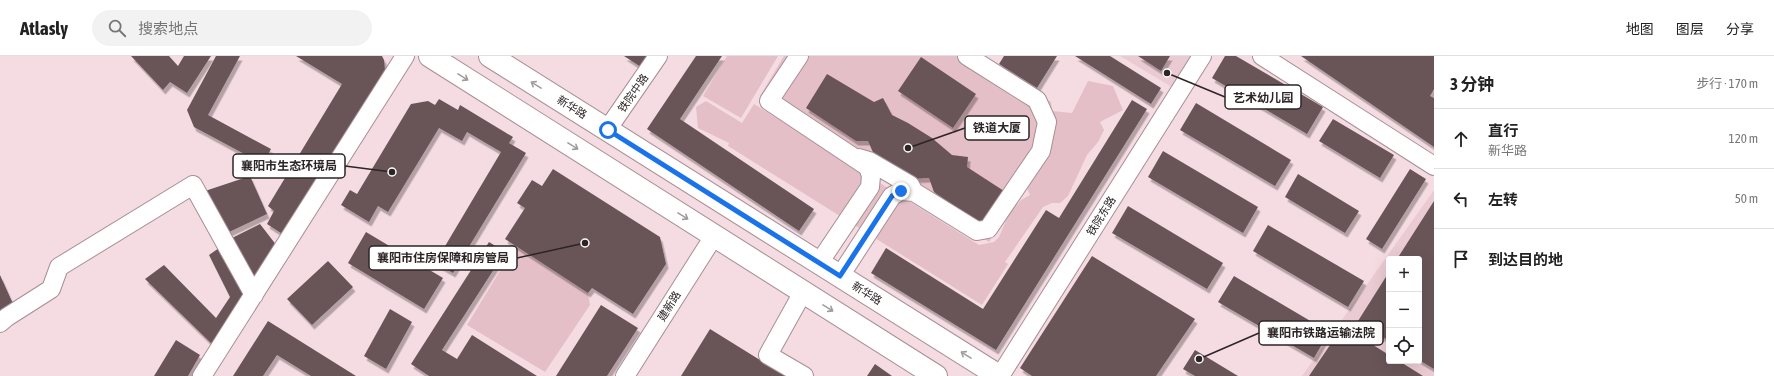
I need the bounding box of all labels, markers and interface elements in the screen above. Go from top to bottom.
search box [92,10,372,46]
text: Atlasly [20,17,68,39]
icon: search [106,17,128,39]
text: 搜索地点 [138,20,198,37]
text: 地图 [1626,21,1654,37]
text: 图层 [1676,21,1704,37]
text: 分享 [1726,21,1754,37]
street label: 铁院中路 [615,72,651,114]
one-way arrow [457,73,468,81]
text: 3 分钟 [1450,74,1494,94]
text: 步行 · 170 m [1696,76,1758,91]
one-way arrow [530,80,542,88]
callout: 艺术幼儿园 [1225,85,1301,109]
text: 艺术幼儿园 [1233,91,1293,105]
street label: 新华路 [555,93,589,121]
callout: 铁道大厦 [965,116,1029,140]
route start [599,121,617,139]
text: 铁道大厦 [973,121,1021,135]
text: 直行 [1488,122,1518,139]
icon: ahead [1450,128,1472,150]
text: 120 m [1729,131,1758,146]
one-way arrow [567,143,579,151]
text: 新华路 [1488,143,1527,158]
callout: 襄阳市生态环境局 [233,154,345,178]
text: 襄阳市生态环境局 [241,159,337,173]
route end [892,182,910,200]
icon: left [1450,188,1472,210]
text: 左转 [1488,191,1518,208]
text: 50 m [1735,191,1758,206]
street label: 铁院东路 [1084,194,1118,238]
one-way arrow [677,212,688,220]
callout: 襄阳市住房保障和房管局 [369,246,517,270]
icon: arrive [1450,248,1472,270]
text: 襄阳市住房保障和房管局 [377,251,509,265]
text: 到达目的地 [1488,251,1563,268]
map controls [1386,256,1422,364]
button: + [1386,256,1422,292]
street label: 新华路 [850,279,884,307]
street label: 建新路 [655,289,683,323]
button: − [1386,292,1422,328]
one-way arrow [822,304,833,312]
callout: 襄阳市铁路运输法院 [1259,321,1383,345]
text: 襄阳市铁路运输法院 [1267,326,1375,340]
button: locate [1386,328,1422,364]
one-way arrow [960,351,972,359]

